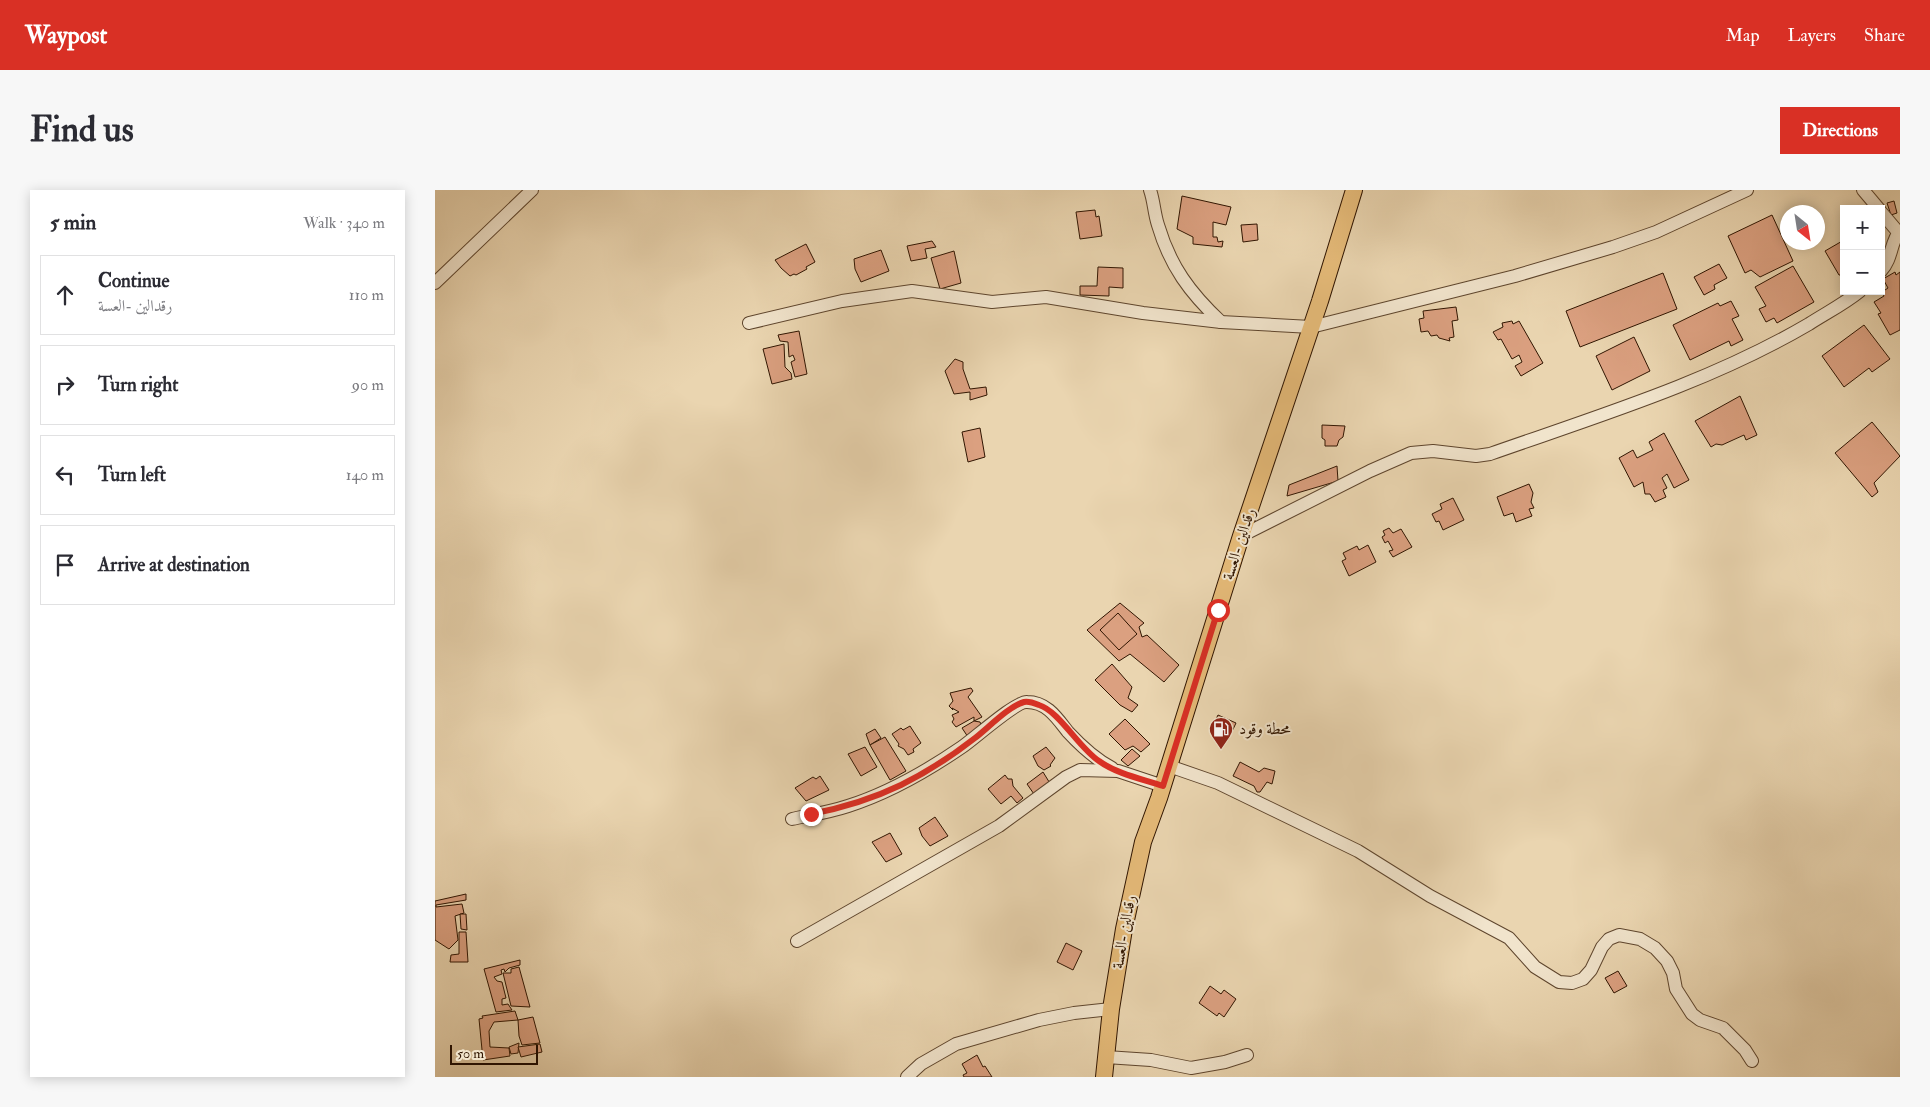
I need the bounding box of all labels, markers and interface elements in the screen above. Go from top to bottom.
text: Waypost [25,20,107,51]
text: Map [1726,24,1760,47]
text: Layers [1788,24,1836,47]
text: Share [1864,24,1905,47]
button: Directions [1780,107,1900,154]
text: Find us [30,108,134,152]
north arrow [1780,205,1825,250]
map controls [1840,205,1885,295]
button: + [1840,205,1885,250]
text: 5 min [50,209,96,236]
text: Walk · 340 m [303,213,385,233]
button: − [1840,250,1885,295]
text: Continue [98,269,169,293]
icon: ahead [51,281,79,309]
text: 110 m [349,285,384,305]
text: رقدالين -العسة [98,296,173,316]
icon: right [51,371,79,399]
text: Turn right [98,373,178,397]
text: 90 m [352,375,384,395]
icon: left [51,461,79,489]
text: Turn left [98,463,166,487]
text: 140 m [346,465,384,485]
street label: رقدالين -العسة [1218,505,1260,583]
icon: arrive [51,551,79,579]
text: Arrive at destination [98,553,250,577]
route start [1207,599,1230,622]
fuel station icon: محطة وقود [1208,716,1234,750]
place label: محطة وقود [1239,719,1291,739]
route end [800,803,823,826]
street label: رقدالين -العسة [1108,894,1140,970]
scale bar [450,1042,537,1065]
text: 50 m [457,1045,484,1062]

